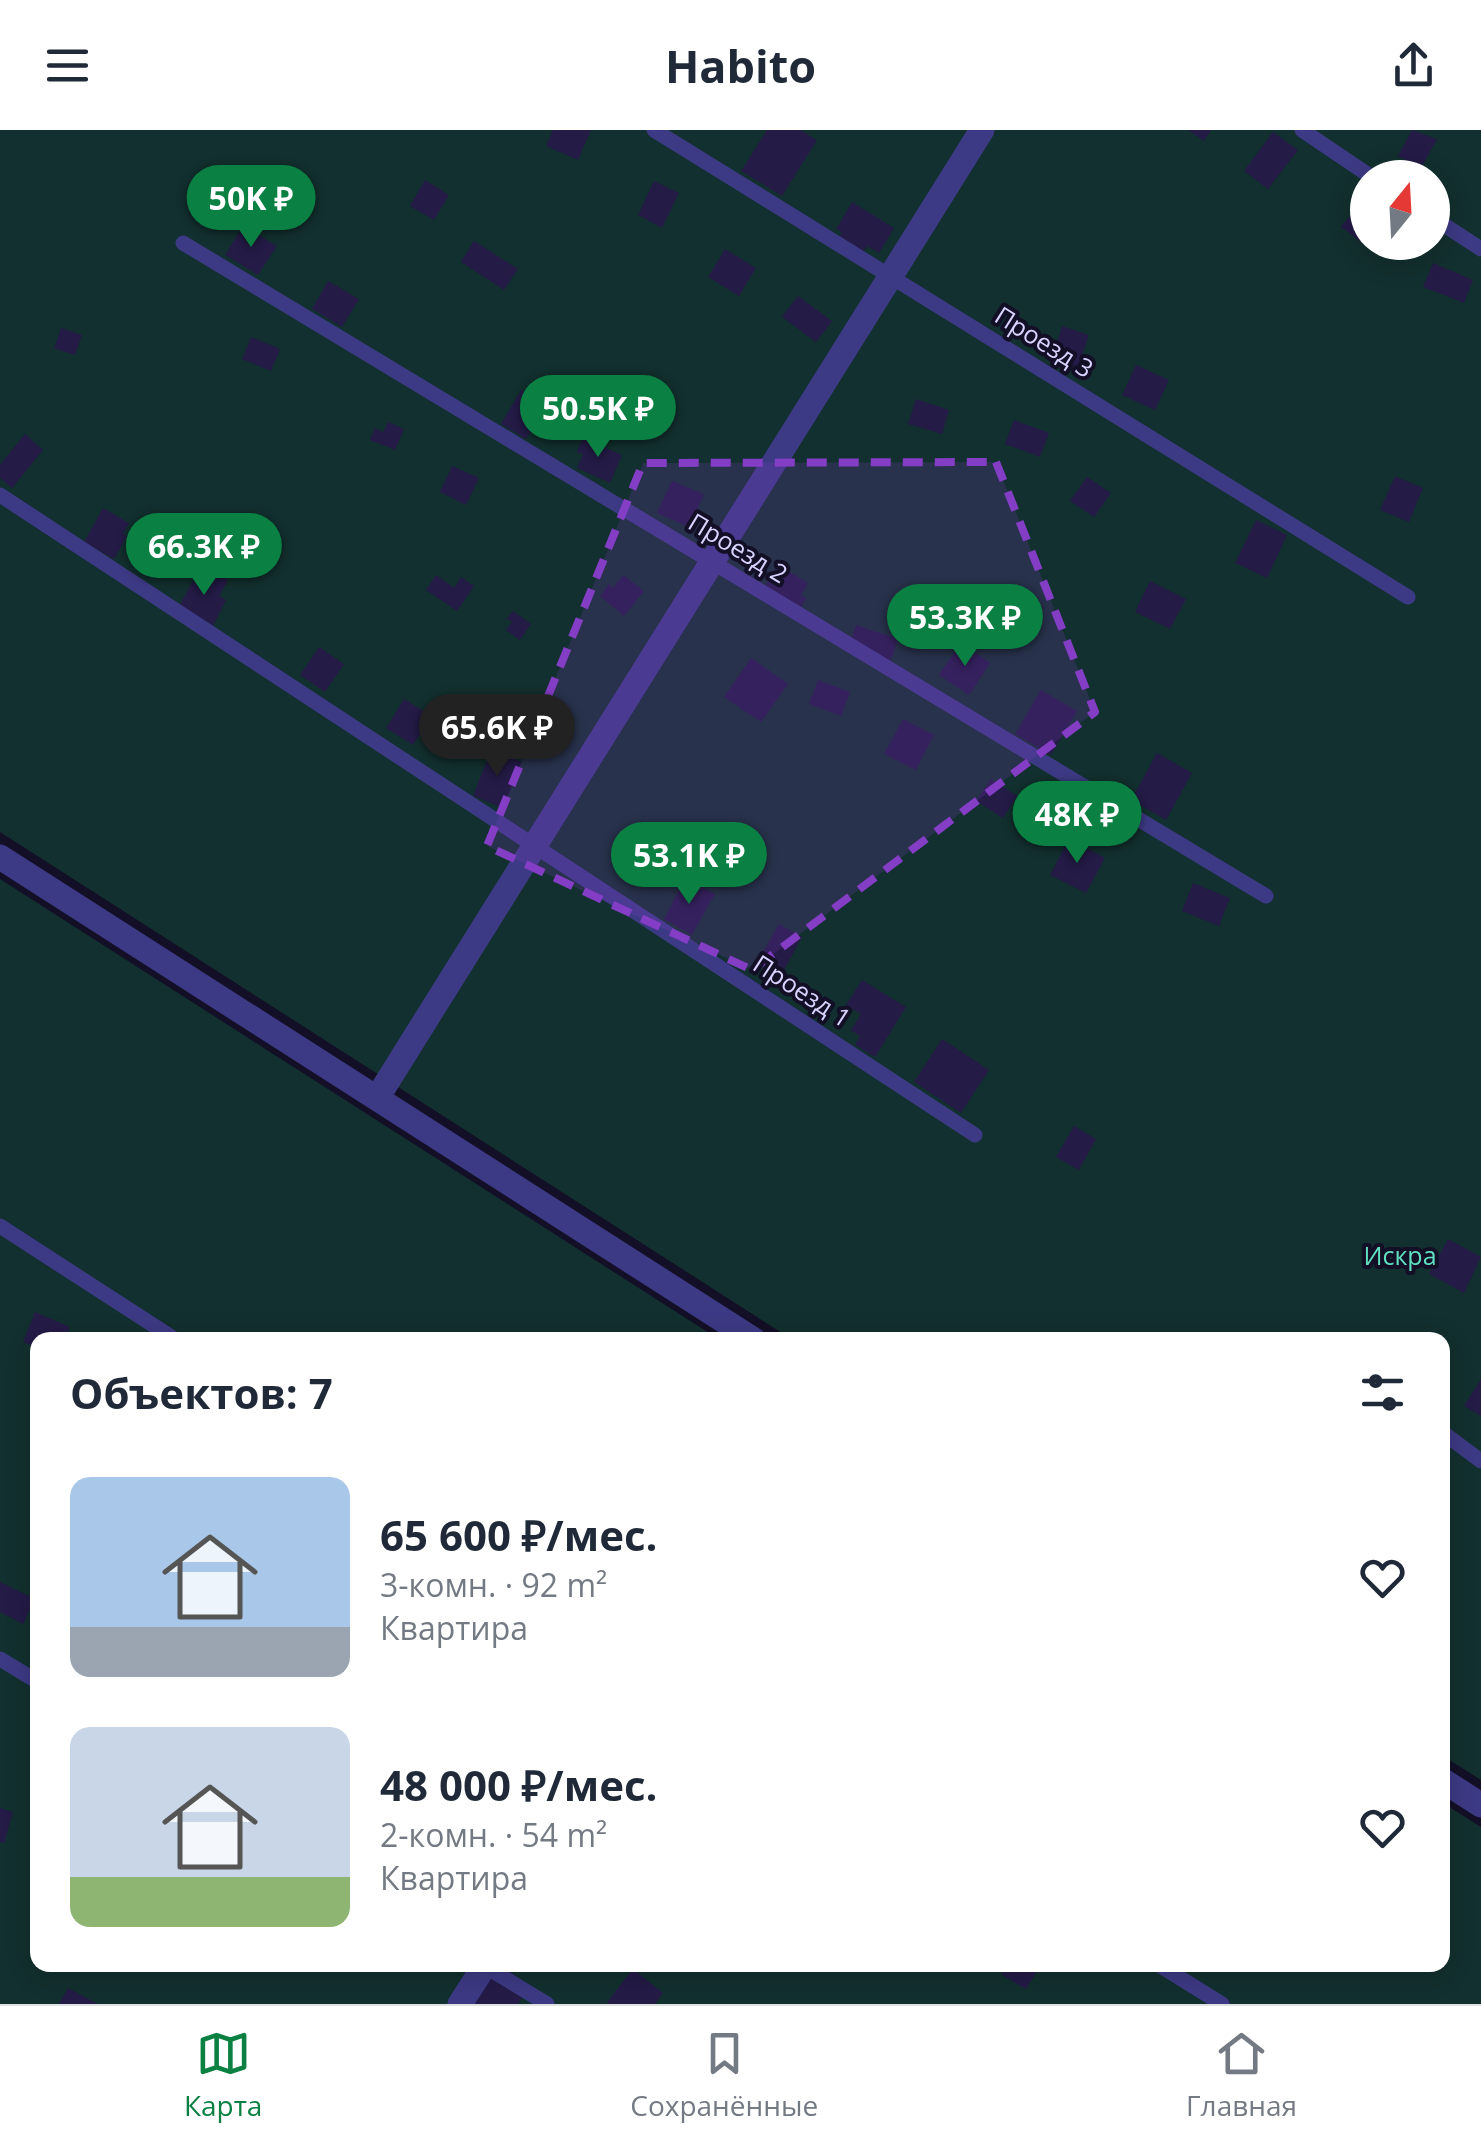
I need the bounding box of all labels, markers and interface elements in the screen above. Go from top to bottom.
text: Habito [665,35,816,96]
icon: menu [40,38,95,93]
icon: share [1386,38,1441,93]
north arrow [1350,160,1450,260]
map controls [1350,160,1450,260]
pin: 50K ₽ [181,165,321,250]
text: 50K ₽ [209,176,293,219]
street label: Проезд 3 [989,298,1100,385]
pin: 50.5K ₽ [506,375,690,460]
text: 50.5K ₽ [542,386,654,429]
street label: Проезд 2 [683,504,794,590]
pin: 66.3K ₽ [112,513,296,598]
text: 66.3K ₽ [148,524,260,567]
pin: 53.3K ₽ [873,584,1057,669]
text: 53.3K ₽ [909,595,1021,638]
pin: 65.6K ₽ [405,694,589,779]
text: 65.6K ₽ [441,705,553,748]
pin: 48K ₽ [1007,781,1147,866]
text: 48K ₽ [1035,792,1119,835]
pin: 53.1K ₽ [597,822,781,907]
text: 53.1K ₽ [633,833,745,876]
street label: Проезд 1 [747,946,858,1034]
park label: Искра [1363,1238,1437,1272]
text: Объектов: 7 [70,1364,333,1421]
icon: filters [1355,1365,1410,1420]
text: 65 600 ₽/мес. [380,1506,658,1563]
icon: home [150,1517,270,1637]
icon: heart [1355,1550,1410,1605]
text: 3-комн. · 92 m² [380,1563,607,1606]
text: Квартира [380,1606,528,1649]
text: 48 000 ₽/мес. [380,1756,658,1813]
icon: home [150,1767,270,1887]
icon: heart [1355,1800,1410,1855]
text: 2-комн. · 54 m² [380,1813,607,1856]
text: Квартира [380,1856,528,1899]
tab: Карта [184,2026,262,2124]
tab: Сохранённые [630,2026,818,2124]
tab: Главная [1186,2026,1297,2124]

